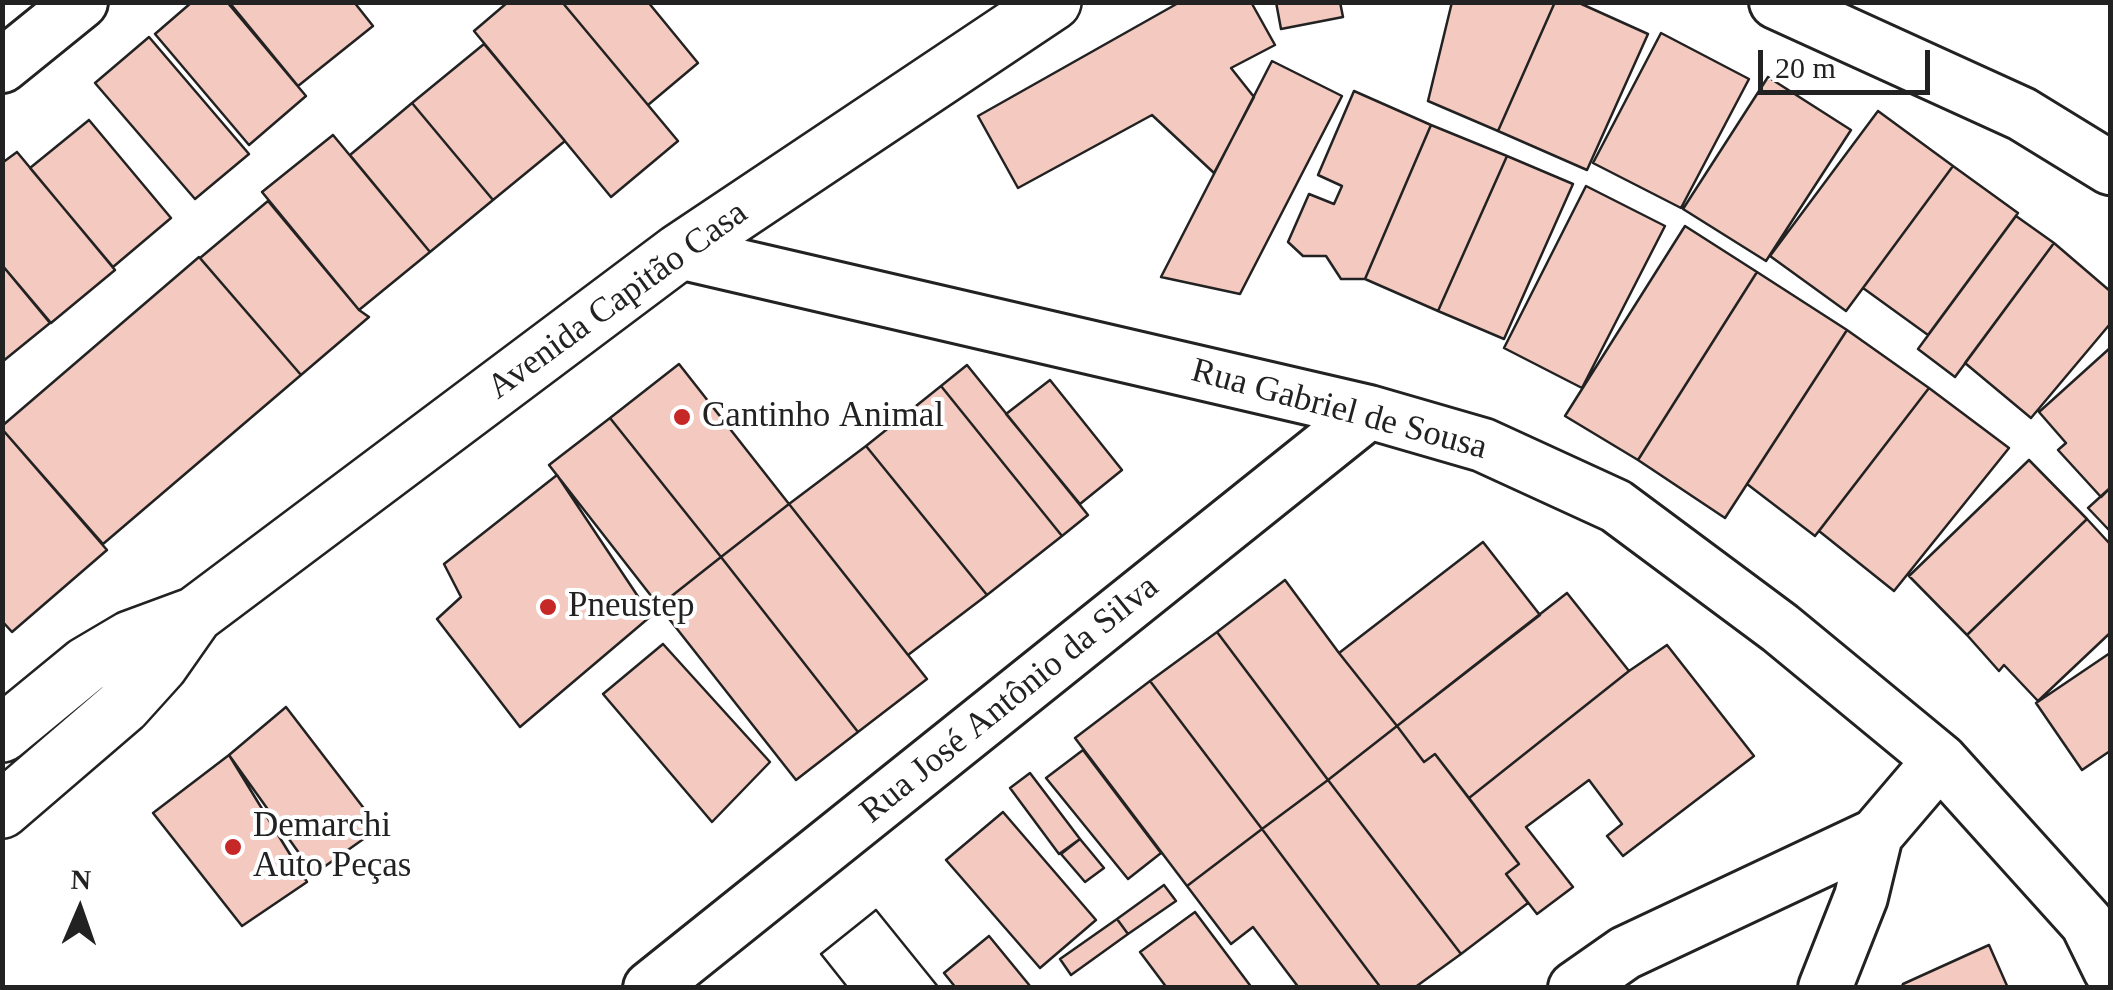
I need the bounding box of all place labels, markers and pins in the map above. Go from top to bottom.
place label: Cantinho Animal [702,396,944,438]
marker: Cantinho Animal [671,406,693,428]
place label: Pneustep [568,586,694,628]
marker: Pneustep [537,596,559,618]
place label: Demarchi Auto Peças [253,806,411,888]
marker: Demarchi Auto Peças [222,836,244,858]

